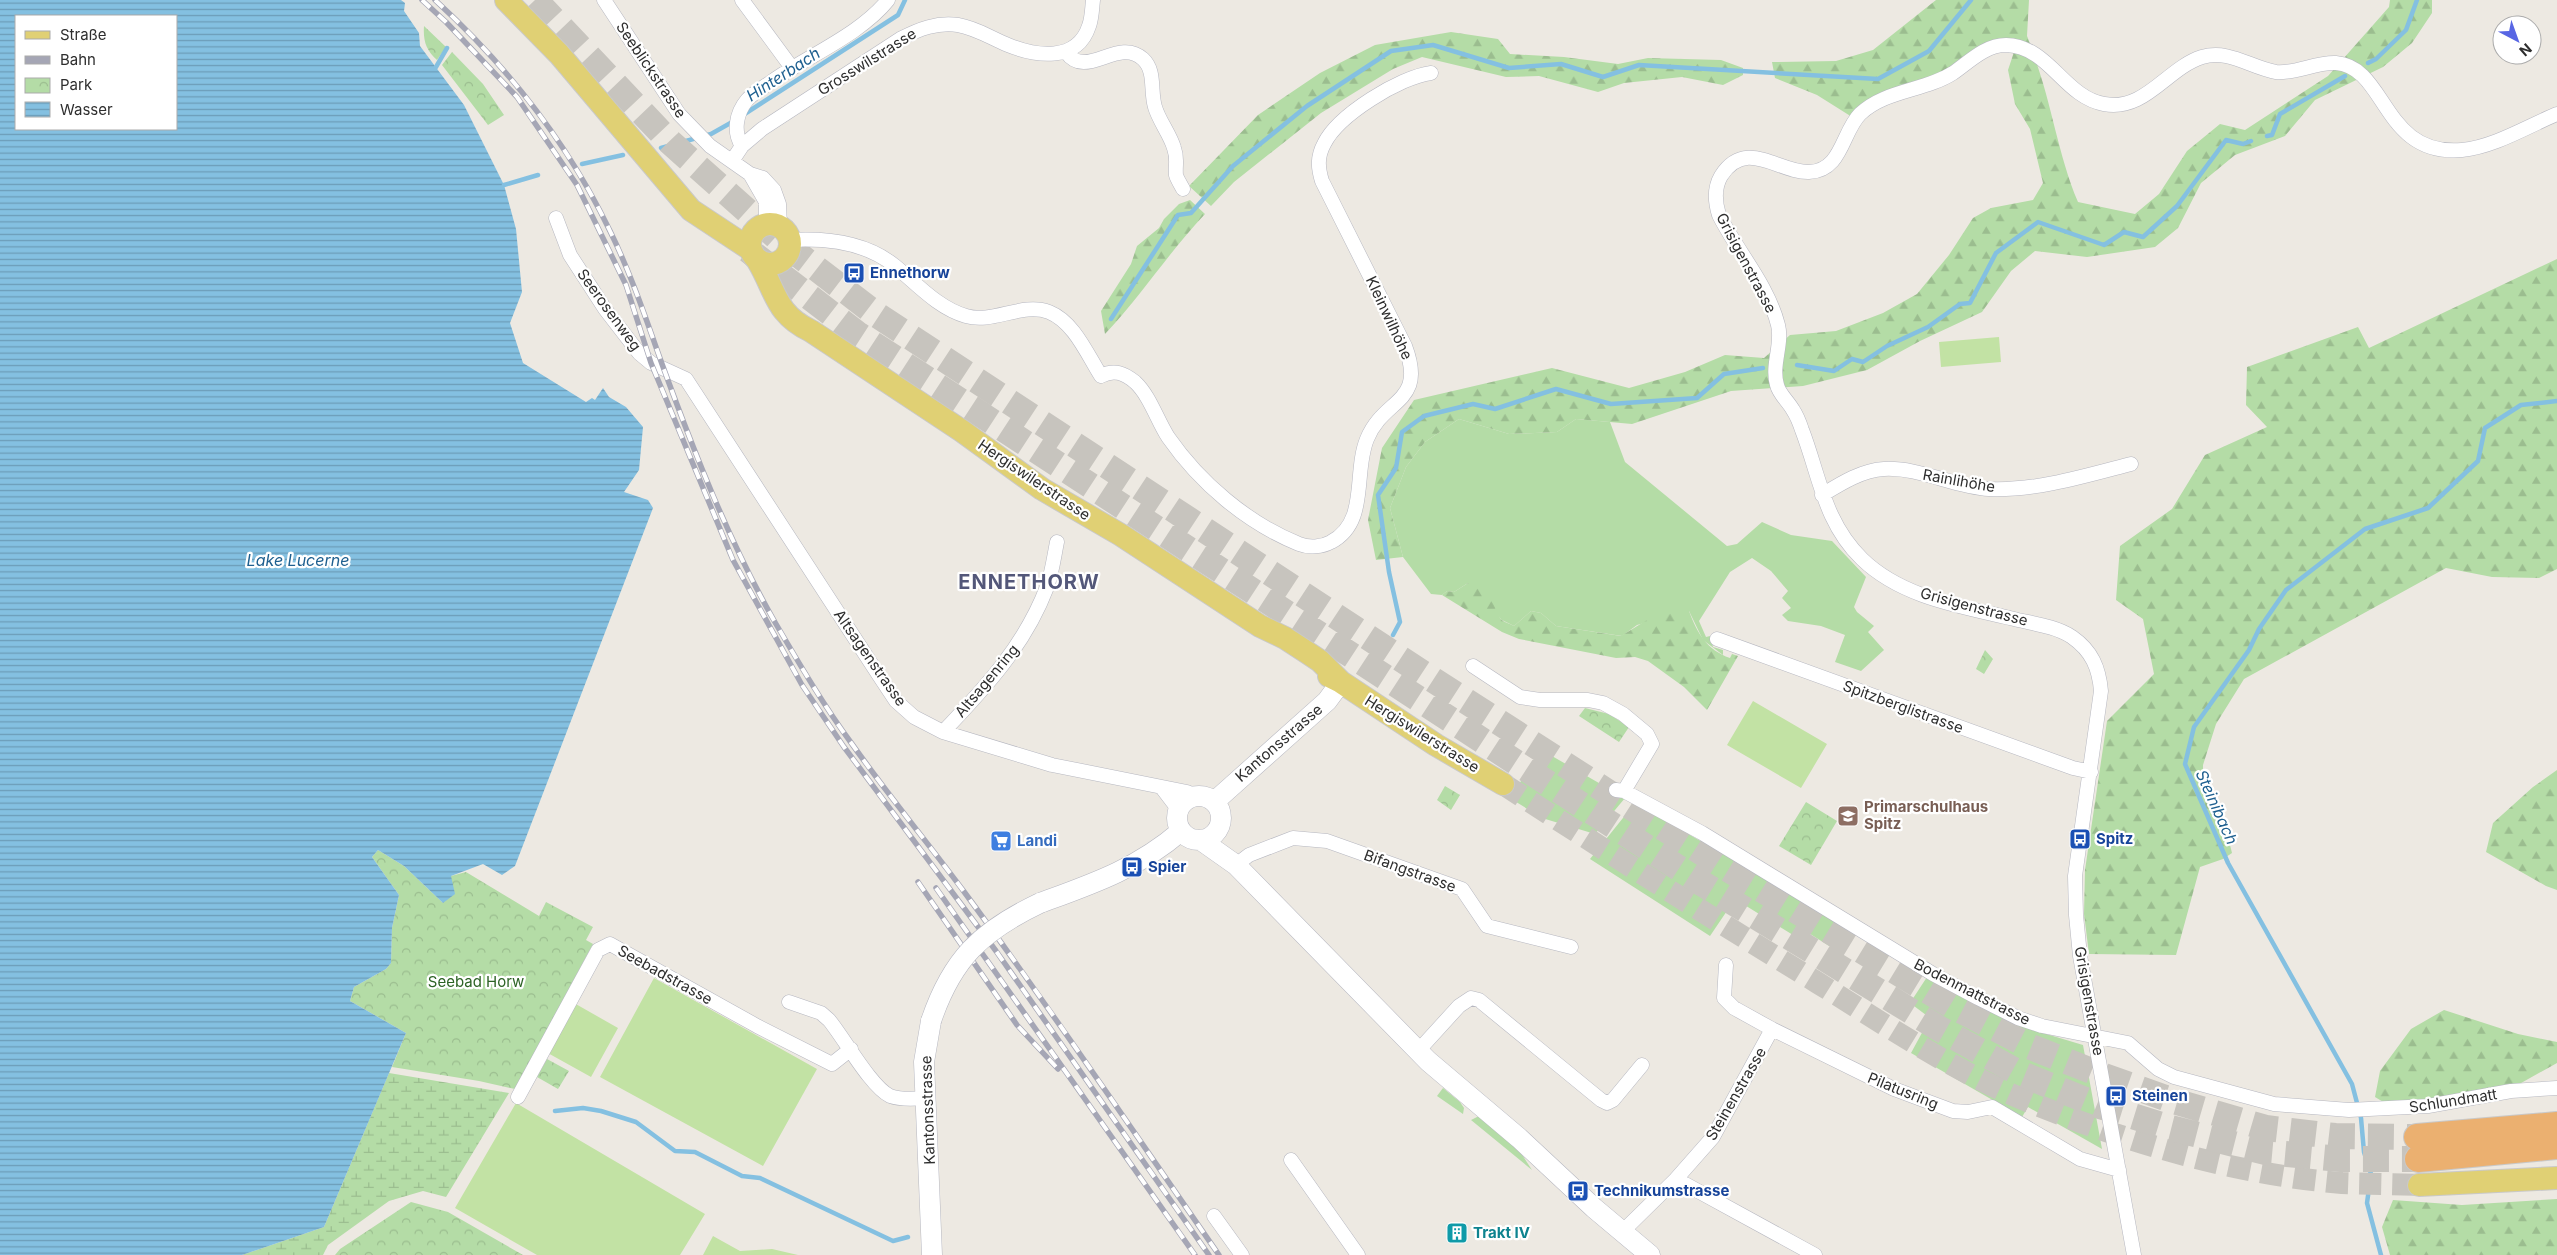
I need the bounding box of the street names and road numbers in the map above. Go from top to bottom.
street label: Seeblickstrasse [612,18,691,121]
street label: Grosswilstrasse [814,24,919,99]
street label: Grisigenstrasse [1712,210,1781,316]
street label: Seerosenweg [573,265,646,355]
street label: Kleinwilhöhe [1362,273,1417,363]
street label: Hergiswilerstrasse [974,435,1094,524]
street label: Rainlihöhe [1921,465,1997,496]
street label: Grisigenstrasse [1918,583,2030,630]
street label: Altsagenstrasse [830,606,911,710]
street label: Altsagenring [951,640,1023,721]
street label: Spitzberglistrasse [1840,676,1966,737]
street label: Hergiswilerstrasse [1361,691,1483,776]
street label: Kantonsstrasse [1231,700,1326,786]
street label: Bifangstrasse [1361,845,1459,896]
street label: Seebadstrasse [614,941,716,1008]
street label: Grisigenstrasse [2071,945,2108,1057]
street label: Bodenmattstrasse [1911,954,2034,1029]
street label: Steinenstrasse [1701,1044,1770,1144]
street label: Kantonsstrasse [916,1055,939,1165]
street label: Pilatusring [1865,1068,1941,1113]
street label: Schlundmatt [2408,1084,2498,1117]

